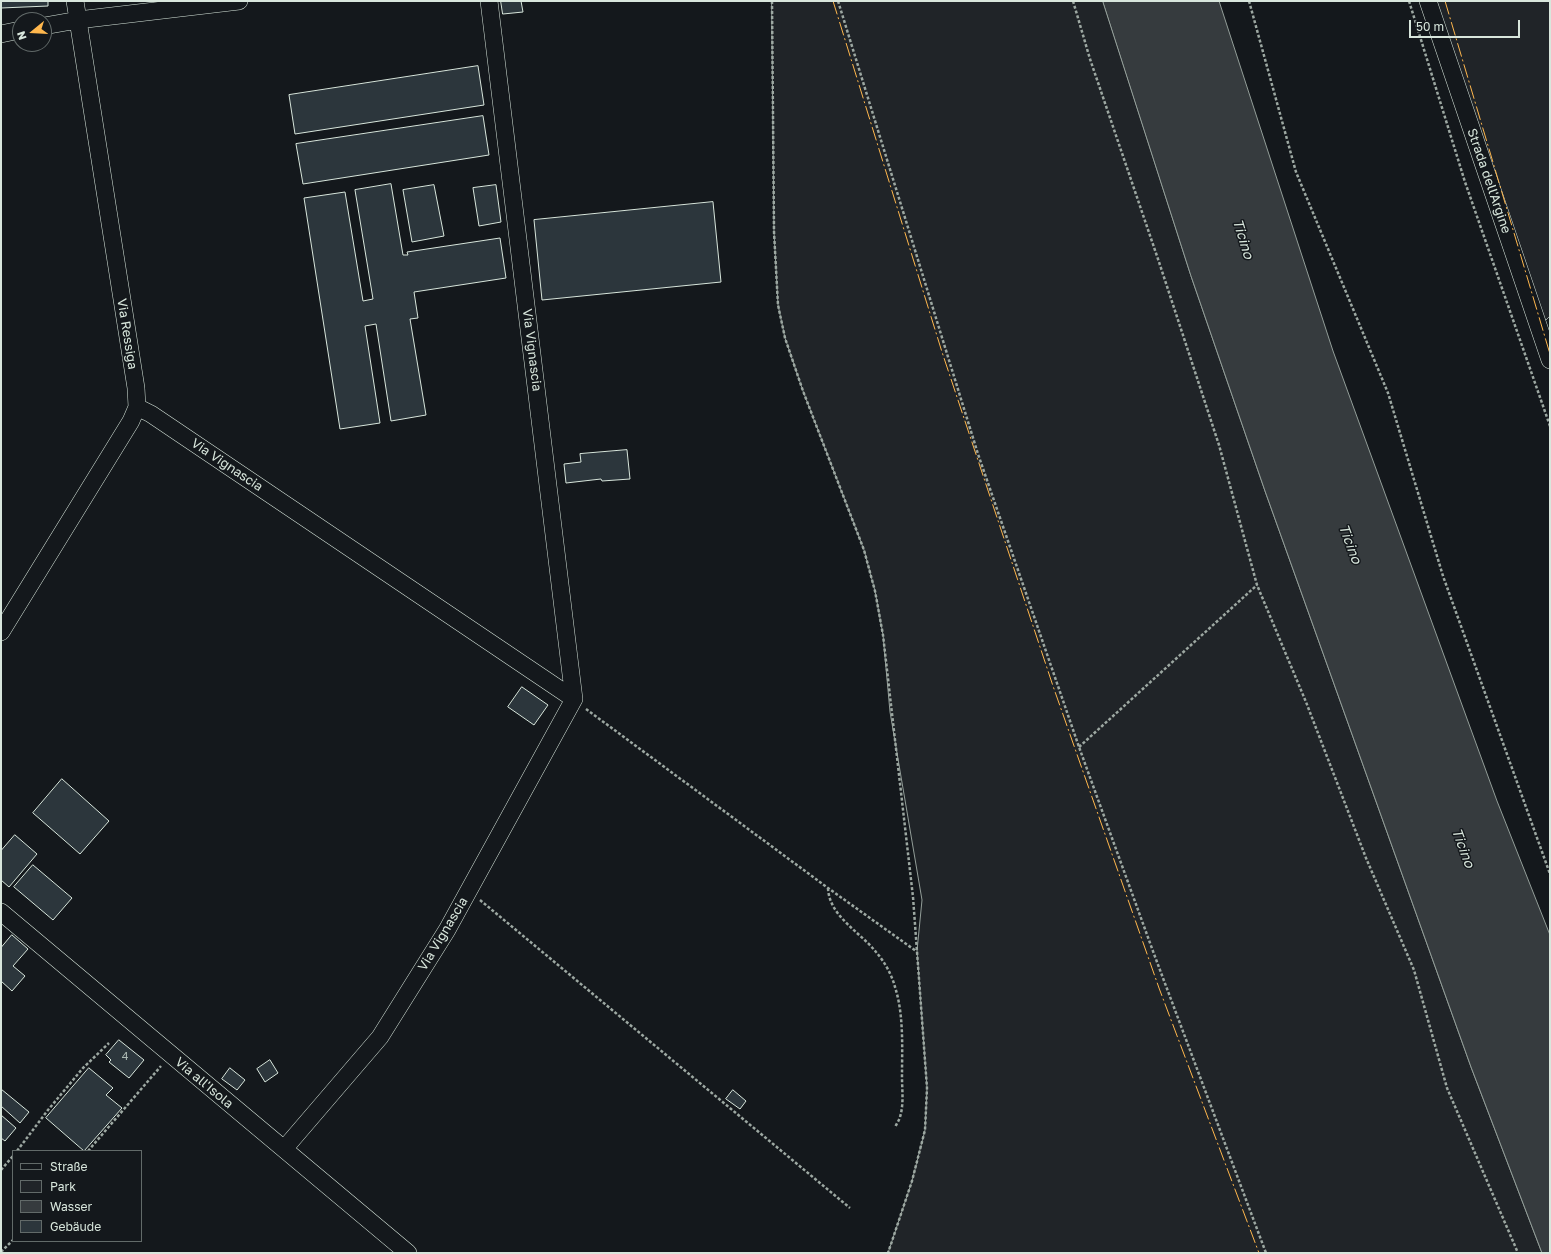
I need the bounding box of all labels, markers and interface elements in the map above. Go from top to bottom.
north arrow [12,12,52,52]
scale bar [1411,12,1522,38]
text: 50 m [1416,19,1444,34]
text: N [14,30,29,42]
street label: Strada dell'Argine [1464,126,1514,236]
water label: Ticino [1229,217,1257,261]
street label: Via Ressiga [114,297,140,371]
street label: Via Vignascia [519,308,545,392]
street label: Via Vignascia [188,435,266,495]
water label: Ticino [1335,522,1365,566]
water label: Ticino [1448,826,1478,870]
street label: Via Vignascia [415,894,471,974]
house number: 4 [122,1050,128,1064]
street label: Via all'Isola [172,1054,236,1112]
legend [12,1150,142,1242]
text: Straße [50,1159,88,1174]
text: Park [50,1179,76,1194]
text: Wasser [50,1199,92,1214]
text: Gebäude [50,1219,101,1234]

